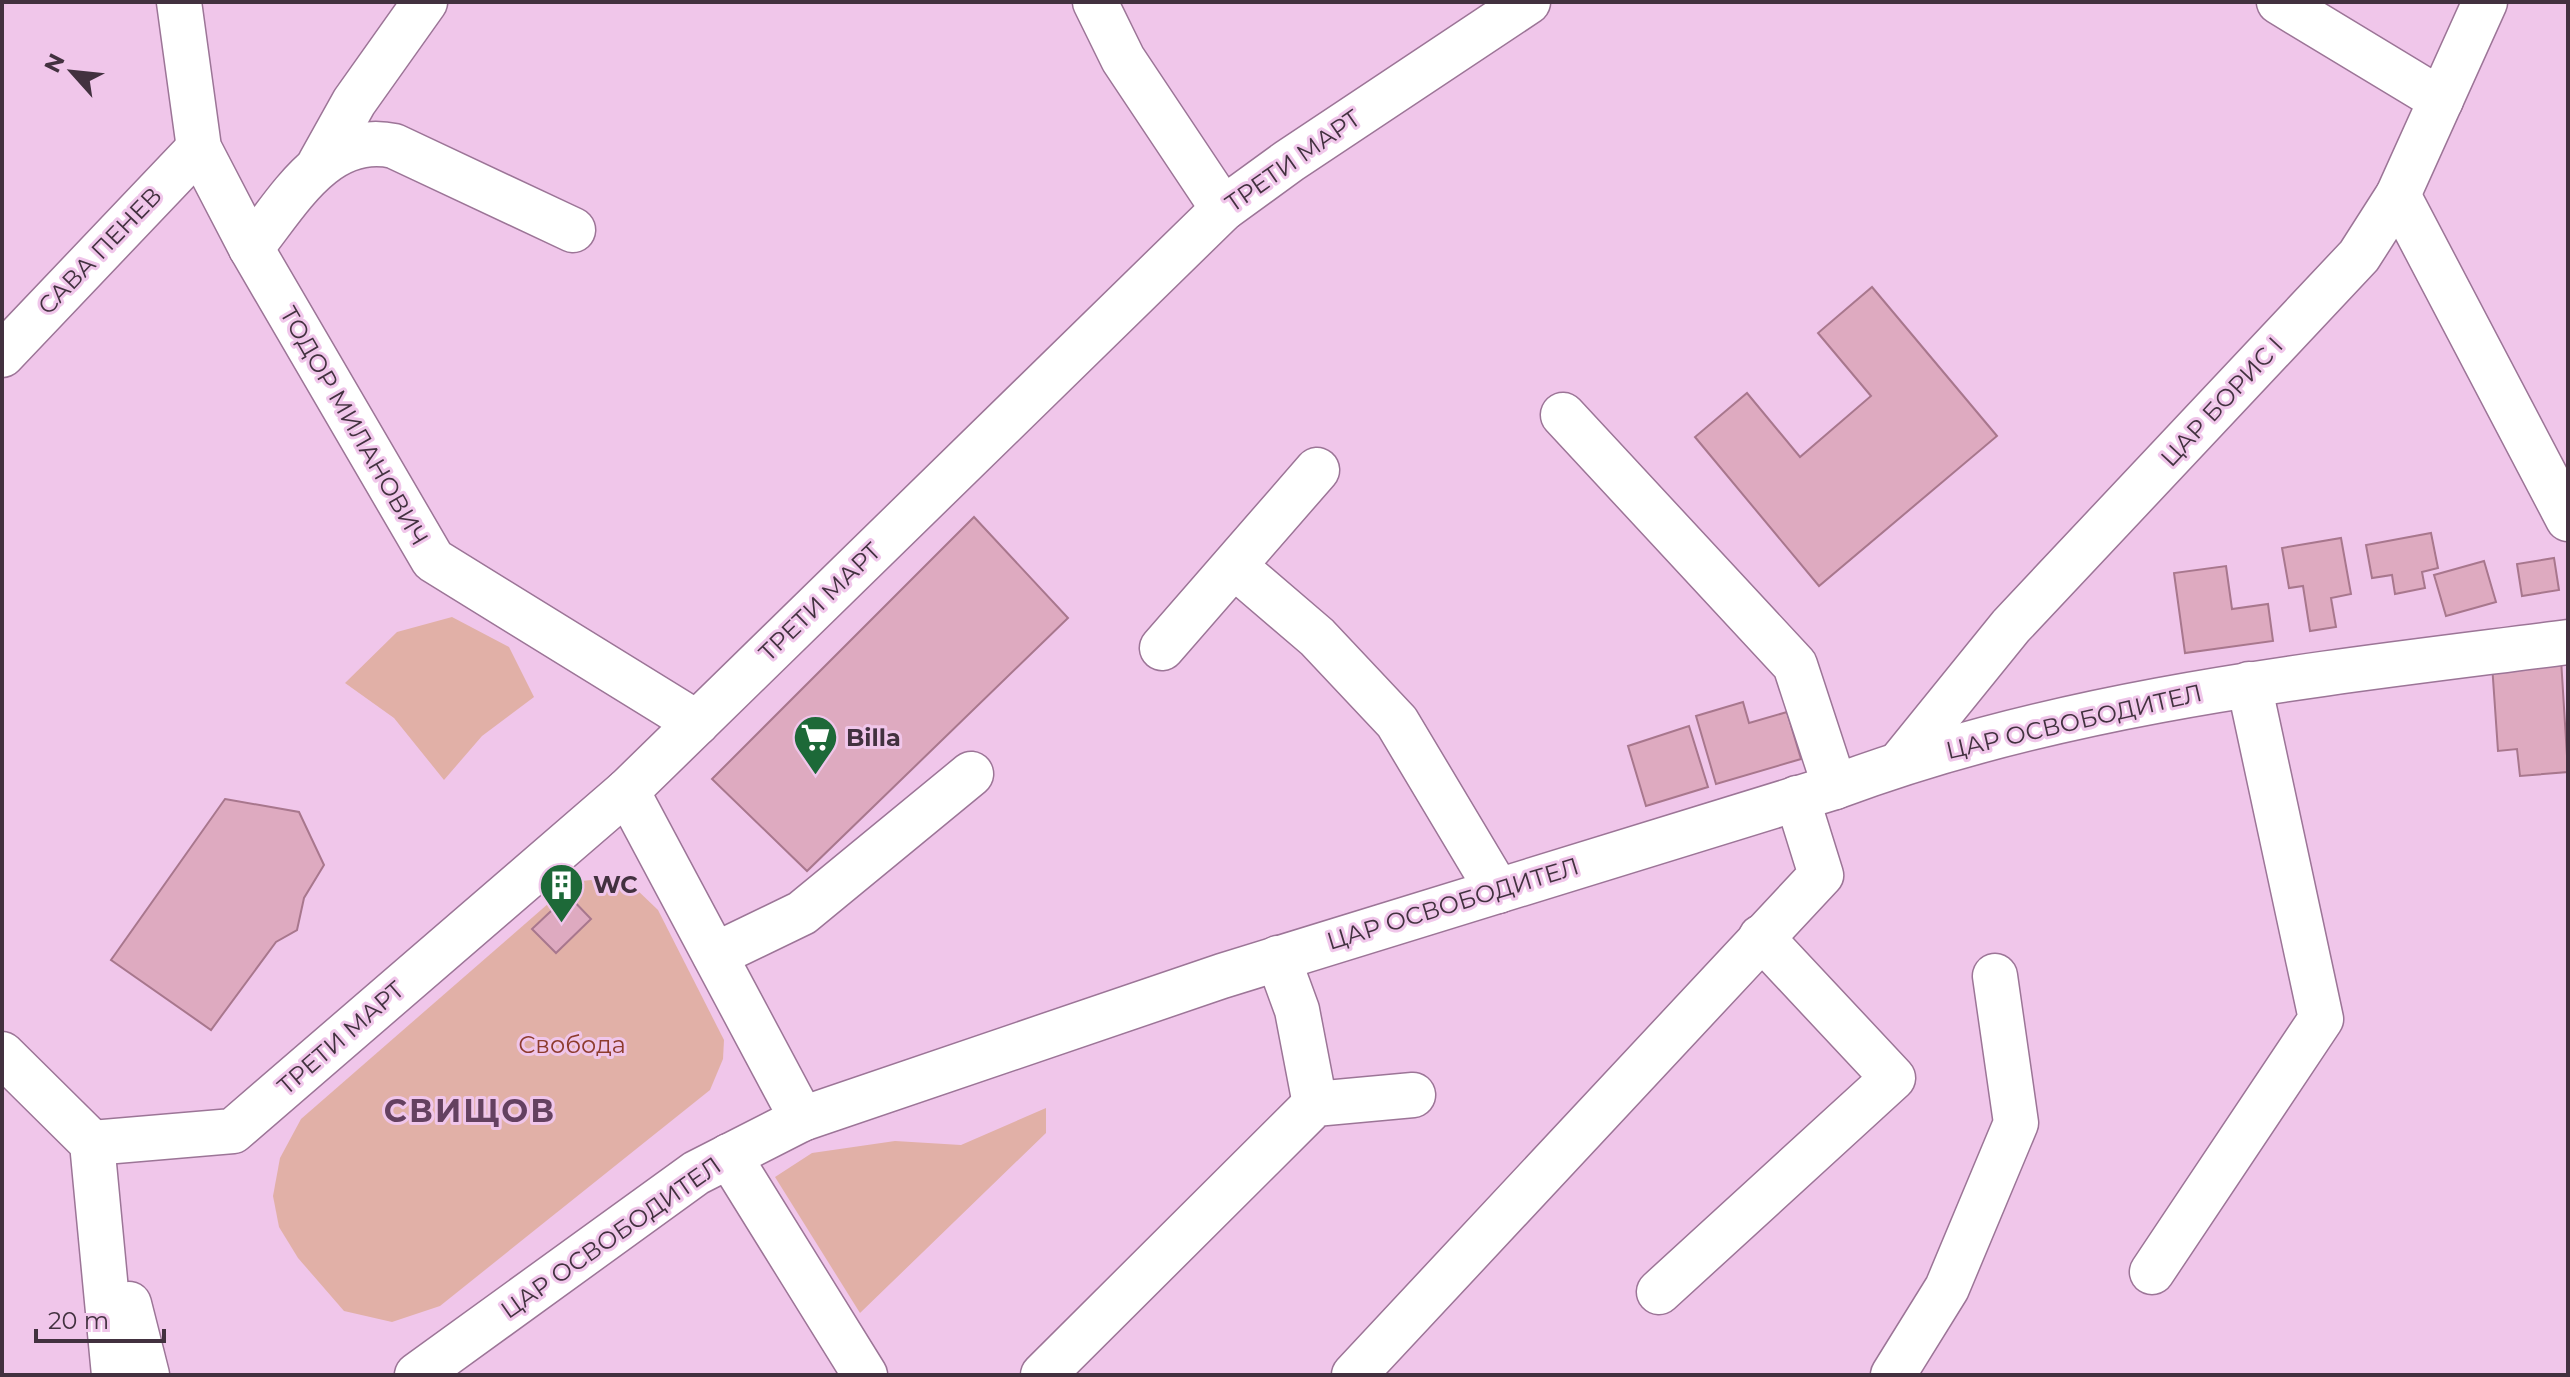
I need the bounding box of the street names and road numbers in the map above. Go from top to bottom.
street label: ТРЕТИ МАРТ [1220,103,1366,218]
street label: САВА ПЕНЕВ [32,181,168,320]
street label: ТОДОР МИЛАНОВИЧ [274,301,435,550]
street label: ЦАР БОРИС I [2154,331,2289,472]
street label: ТРЕТИ МАРТ [753,536,887,667]
street label: ЦАР ОСВОБОДИТЕЛ [1943,678,2205,765]
street label: ЦАР ОСВОБОДИТЕЛ [1323,851,1582,956]
street label: ТРЕТИ МАРТ [272,975,410,1100]
street label: ЦАР ОСВОБОДИТЕЛ [495,1151,726,1325]

